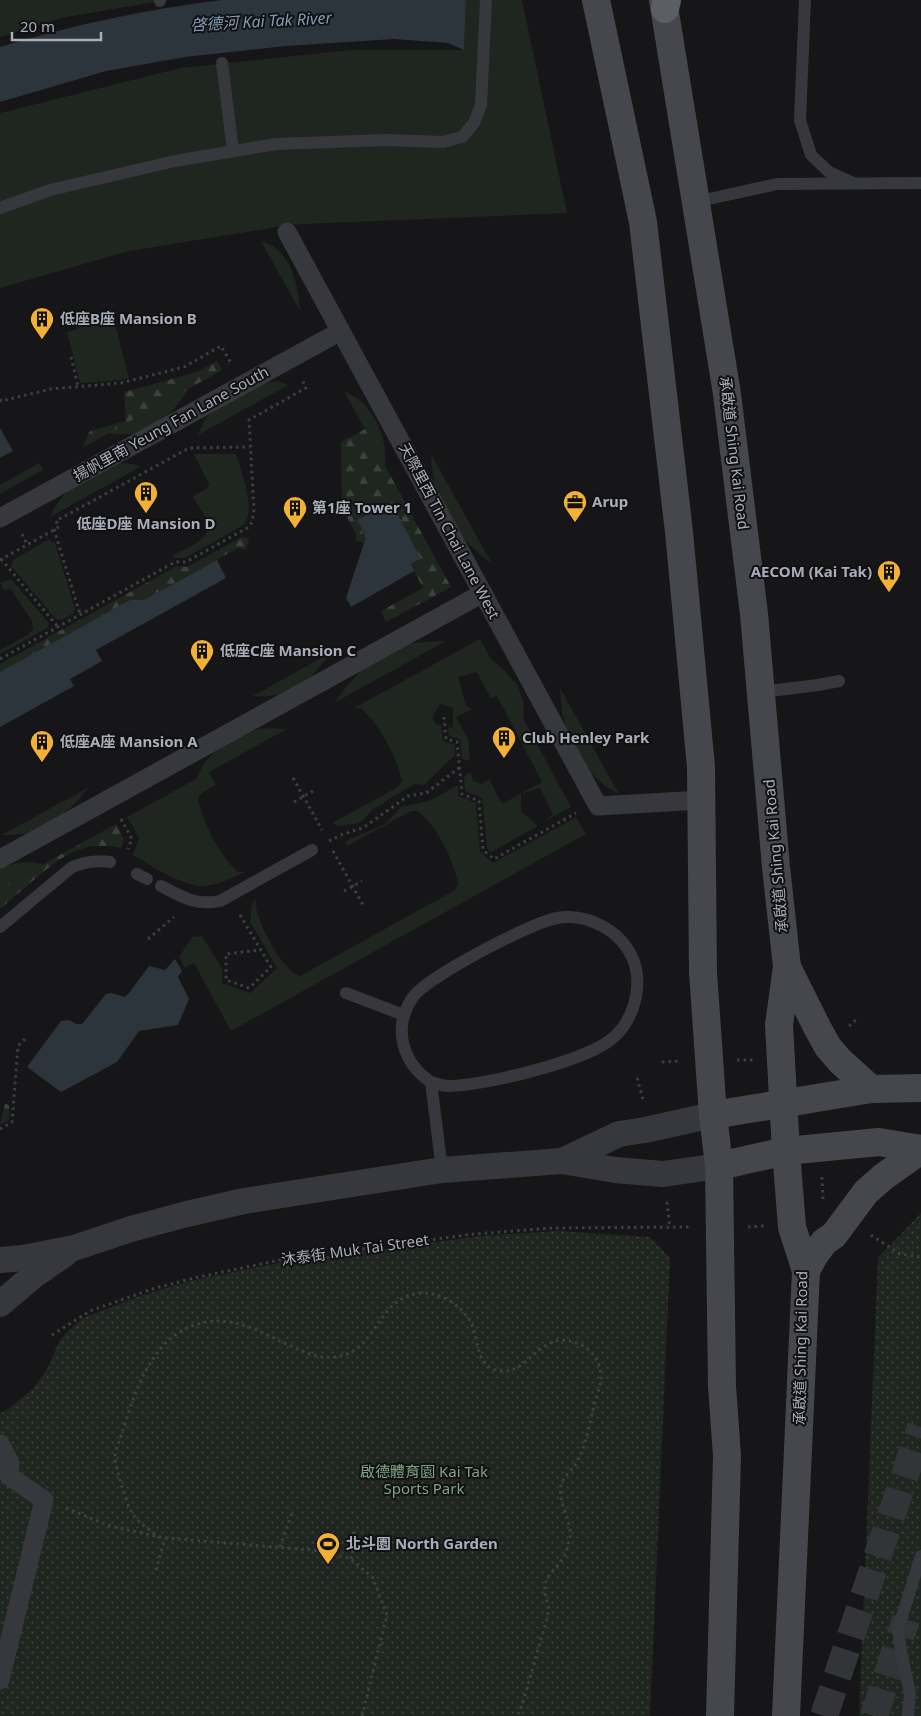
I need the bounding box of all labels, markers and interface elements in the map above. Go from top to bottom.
water label: 啓德河 Kai Tak River [190,6,333,36]
scale bar [12,10,101,42]
text: 20 m [20,16,55,36]
building icon: 低座B座 Mansion B [29,306,55,340]
place label: 低座B座 Mansion B [60,308,197,328]
street label: 揚帆里南 Yeung Fan Lane South [69,361,272,485]
street label: 承啟道 Shing Kai Road [716,375,754,531]
street label: 天際里西 Tin Chai Lane West [395,439,505,623]
building icon: 低座D座 Mansion D [133,480,159,514]
office icon: Arup [562,489,588,523]
place label: Arup [592,491,628,511]
building icon: 第1座 Tower 1 [282,495,308,529]
place label: 第1座 Tower 1 [312,497,412,517]
place label: 低座D座 Mansion D [77,513,215,533]
building icon: AECOM (Kai Tak) [876,559,902,593]
place label: AECOM (Kai Tak) [751,561,872,581]
building icon: 低座C座 Mansion C [189,638,215,672]
place label: 低座C座 Mansion C [220,640,356,660]
building icon: Club Henley Park [491,725,517,759]
place label: Club Henley Park [522,727,650,747]
building icon: 低座A座 Mansion A [29,729,55,763]
place label: 低座A座 Mansion A [60,731,198,751]
street label: 承啟道 Shing Kai Road [758,778,792,934]
street label: 沐泰街 Muk Tai Street [280,1229,431,1269]
street label: 承啟道 Shing Kai Road [789,1271,811,1425]
park label: 啟德體育園 Kai Tak Sports Park [360,1461,488,1498]
sports icon: 北斗園 North Garden [315,1531,341,1565]
place label: 北斗園 North Garden [346,1533,498,1553]

